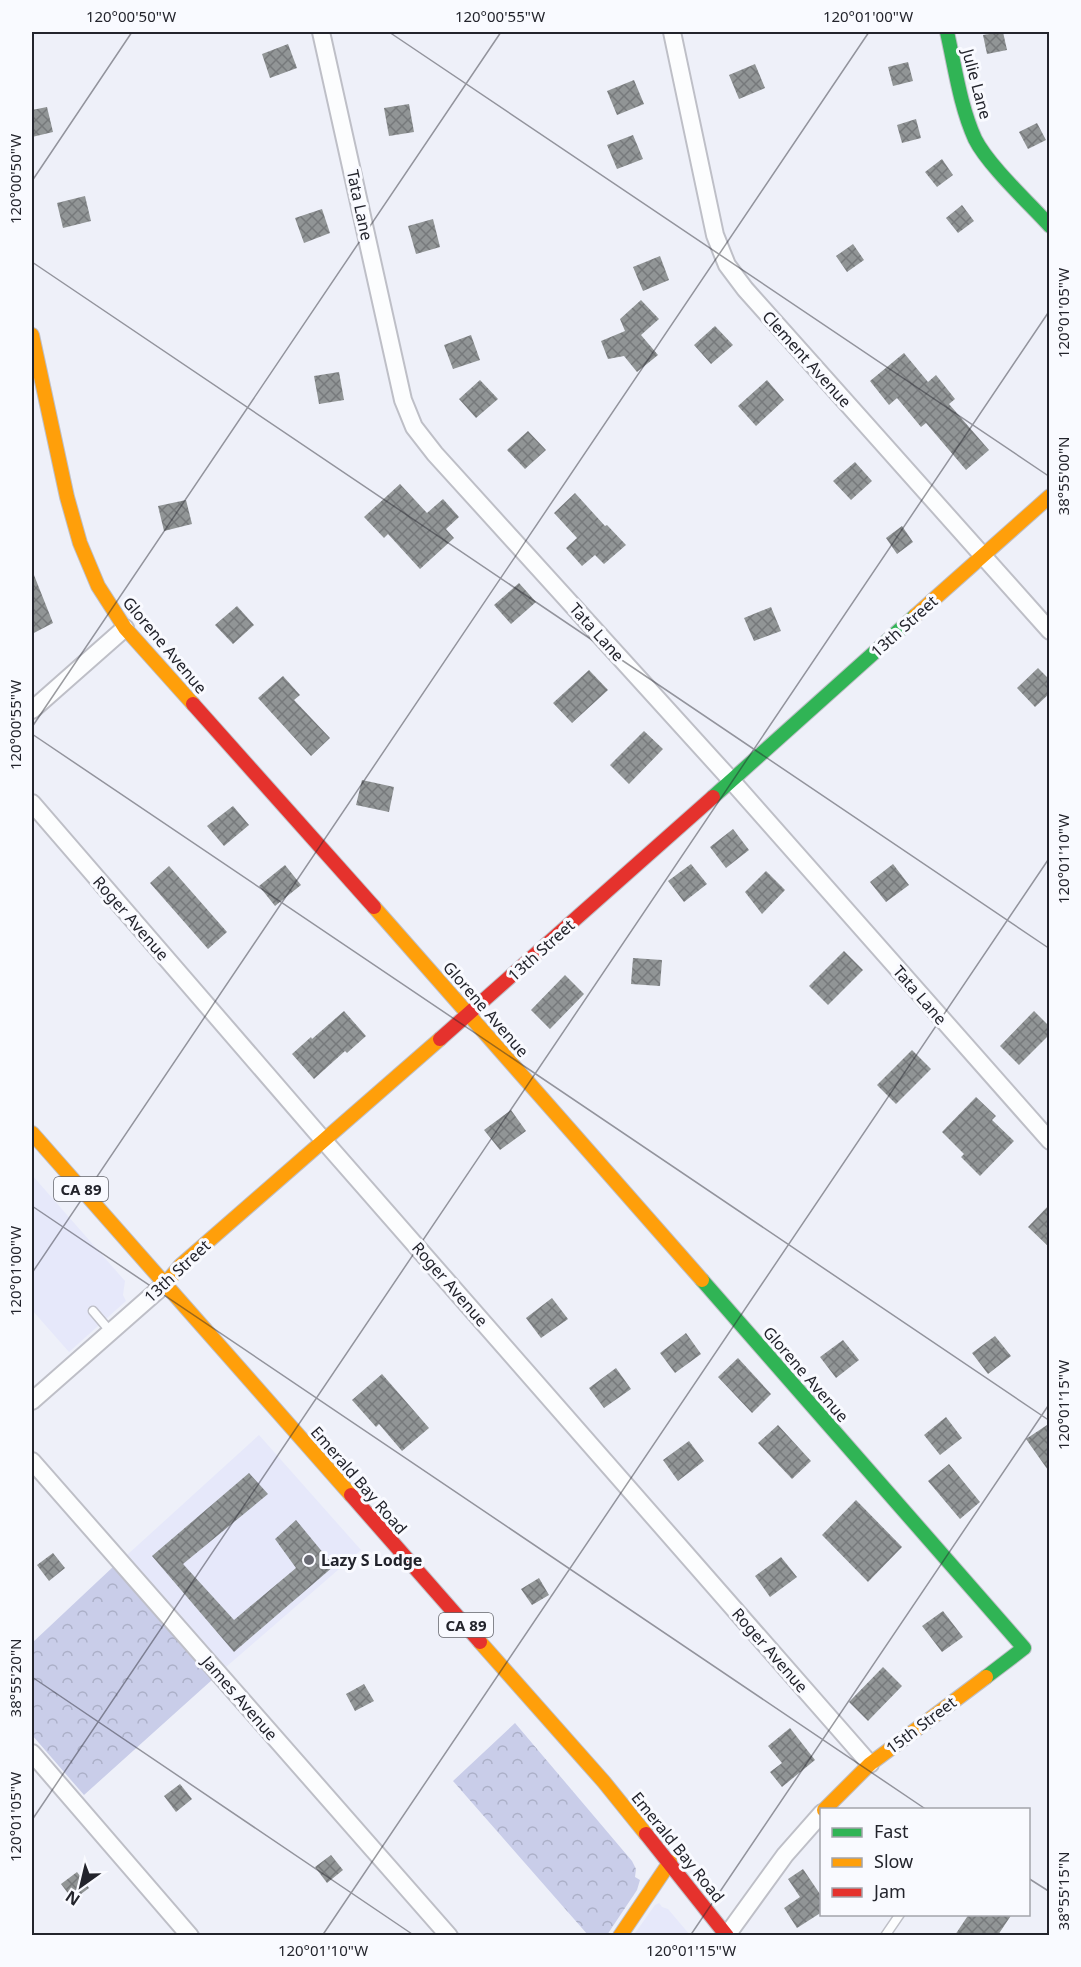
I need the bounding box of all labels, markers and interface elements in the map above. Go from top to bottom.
text: 120°00'50"W [86,6,176,26]
text: 120°00'55"W [455,6,545,26]
text: 120°01'00"W [823,6,913,26]
street label: Julie Lane [957,44,997,122]
text: 120°00'50"W [5,134,25,224]
street label: Tata Lane [342,168,378,242]
text: 120°01'05"W [1053,268,1073,358]
street label: Clement Avenue [758,306,856,412]
text: 38°55'00"N [1053,437,1073,515]
street label: 13th Street [866,590,942,662]
street label: Glorene Avenue [118,592,212,698]
street label: Tata Lane [565,598,629,666]
text: 120°00'55"W [5,680,25,770]
text: 120°01'10"W [1053,814,1073,904]
street label: Roger Avenue [88,871,174,965]
street label: 13th Street [503,914,579,986]
street label: Glorene Avenue [438,956,534,1062]
street label: Tata Lane [888,961,952,1029]
road number: CA 89 [54,1177,108,1201]
text: 120°01'00"W [5,1226,25,1316]
street label: 13th Street [139,1235,215,1307]
street label: Roger Avenue [407,1237,493,1331]
street label: Glorene Avenue [758,1321,854,1427]
text: 120°01'15"W [1053,1360,1073,1450]
street label: Emerald Bay Road [306,1421,412,1539]
place label: Lazy S Lodge [321,1549,422,1571]
marker: Lazy S Lodge [302,1553,316,1567]
street label: Roger Avenue [727,1603,813,1697]
road number: CA 89 [439,1613,493,1637]
text: 38°55'20"N [5,1639,25,1717]
street label: James Avenue [196,1650,283,1745]
street label: 15th Street [881,1691,961,1759]
text: 120°01'05"W [5,1772,25,1862]
street label: Emerald Bay Road [627,1787,729,1907]
legend [820,1808,1030,1916]
text: Fast [874,1819,909,1843]
text: Slow [874,1849,913,1873]
text: 38°55'15"N [1053,1852,1073,1930]
north arrow [51,1856,111,1916]
text: Jam [872,1879,906,1903]
text: N [61,1886,84,1911]
text: 120°01'10"W [278,1940,368,1960]
text: 120°01'15"W [646,1940,736,1960]

